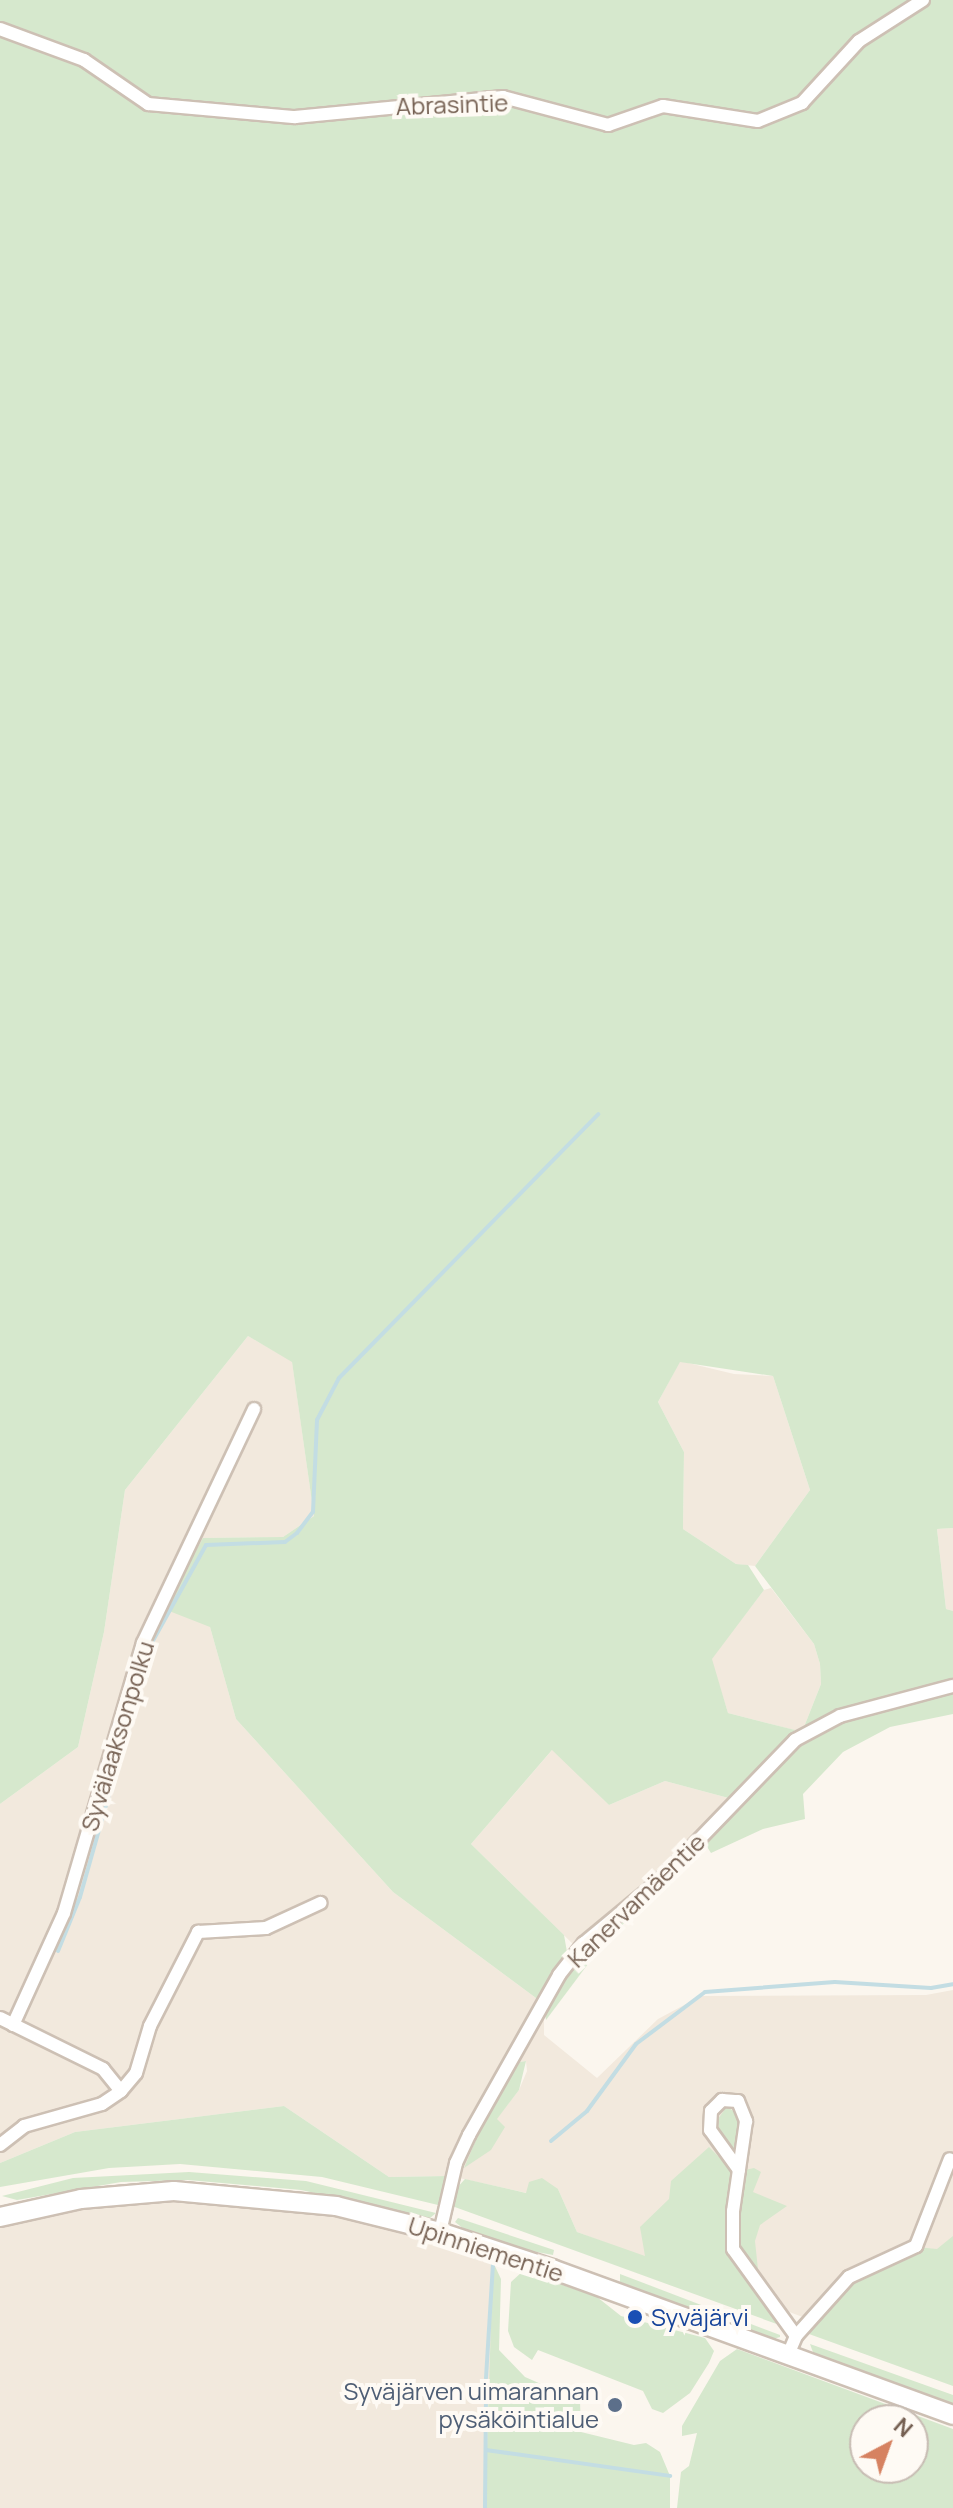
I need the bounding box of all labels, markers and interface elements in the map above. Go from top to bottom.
street label: Abrasintie [395,88,509,120]
street label: Syvälaaksonpolku [74,1638,160,1834]
street label: Kanervamäentie [561,1827,711,1973]
street label: Upinniementie [405,2210,567,2288]
place label: Syväjärvi [651,2303,749,2331]
marker: Syväjärvi [626,2308,644,2326]
place label: Syväjärven uimarannan pysäköintialue [343,2377,599,2433]
marker: Syväjärven uimarannan pysäköintialue [606,2396,624,2414]
north arrow [849,2404,929,2484]
text: N [888,2411,919,2444]

